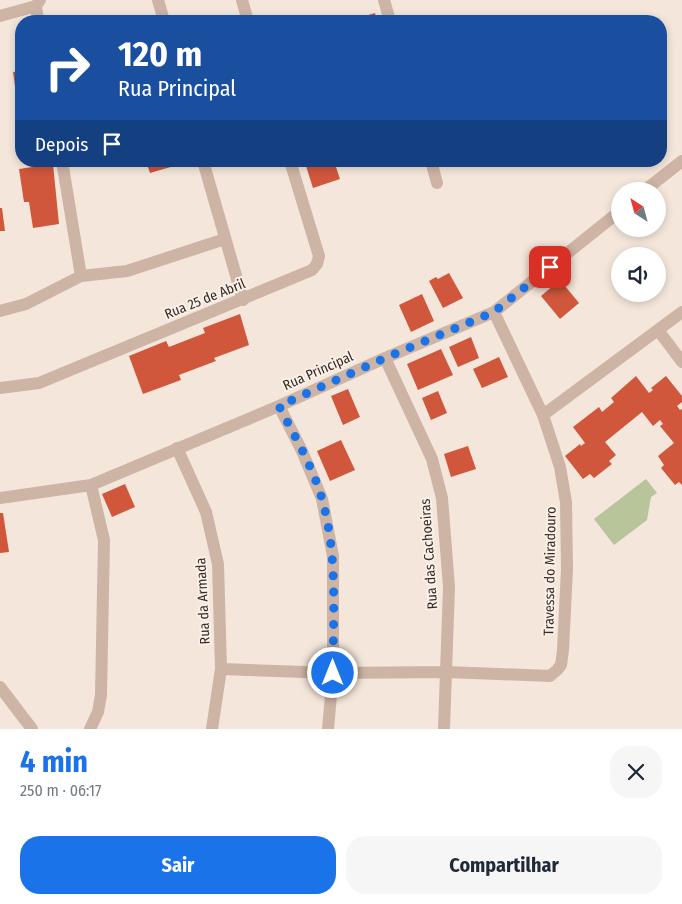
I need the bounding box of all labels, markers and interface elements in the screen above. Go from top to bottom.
text: 120 m [118,33,202,75]
icon: right [35,35,100,100]
text: Rua Principal [118,75,236,102]
icon: arrive [98,130,126,158]
text: Depois [35,133,88,156]
north arrow [611,182,666,238]
map controls [611,182,666,302]
pin [529,246,571,288]
button: sound [611,247,666,302]
icon: arrive [536,253,564,281]
street label: Rua 25 de Abril [162,275,248,323]
street label: Rua Principal [280,348,356,394]
street label: Rua das Cachoeiras [417,498,441,610]
street label: Travessa do Miradouro [540,506,560,636]
street label: Rua da Armada [192,557,214,645]
position arrow [306,646,358,698]
text: 4 min [20,744,88,780]
button: close [610,746,662,798]
text: 250 m · 06:17 [20,781,101,800]
button: Sair [20,836,336,894]
button: Compartilhar [346,836,662,894]

